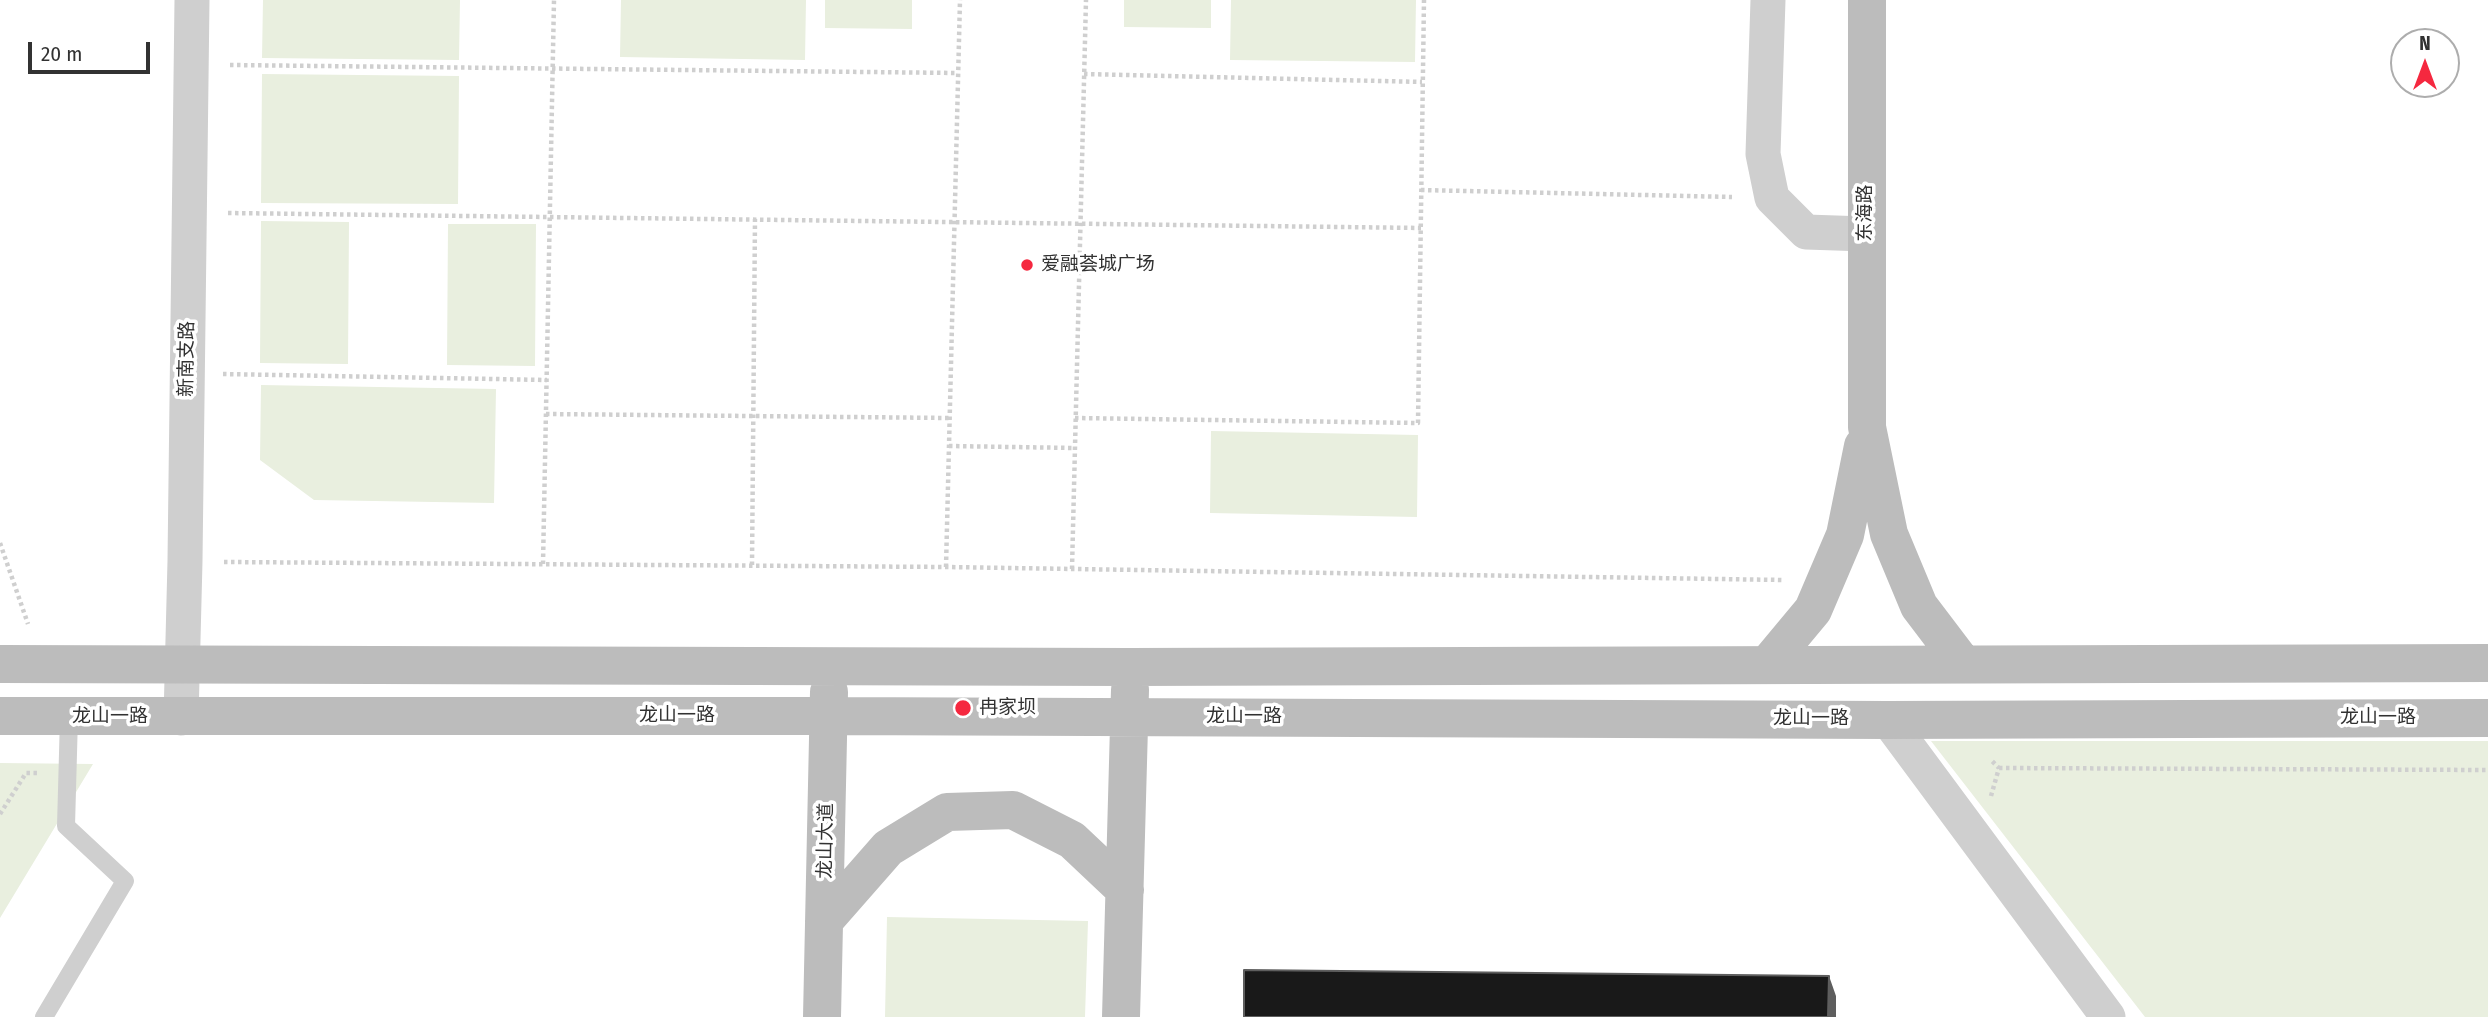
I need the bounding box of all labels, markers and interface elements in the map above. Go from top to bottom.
scale bar [32,28,154,72]
north arrow [2390,28,2460,98]
text: N [2419,32,2431,55]
text: 20 m [41,41,82,67]
street label: 东海路 [1855,185,1877,241]
place label: 爱融荟城广场 [1041,254,1155,276]
marker: 爱融荟城广场 [1019,257,1035,273]
street label: 新南支路 [175,321,199,397]
place label: 冉家坝 [979,697,1036,719]
marker: 冉家坝 [953,698,973,718]
street label: 龙山一路 [639,705,715,727]
street label: 龙山一路 [72,706,148,728]
street label: 龙山一路 [1206,706,1282,728]
street label: 龙山一路 [2340,707,2416,729]
street label: 龙山一路 [1773,708,1849,730]
street label: 龙山大道 [814,803,838,879]

